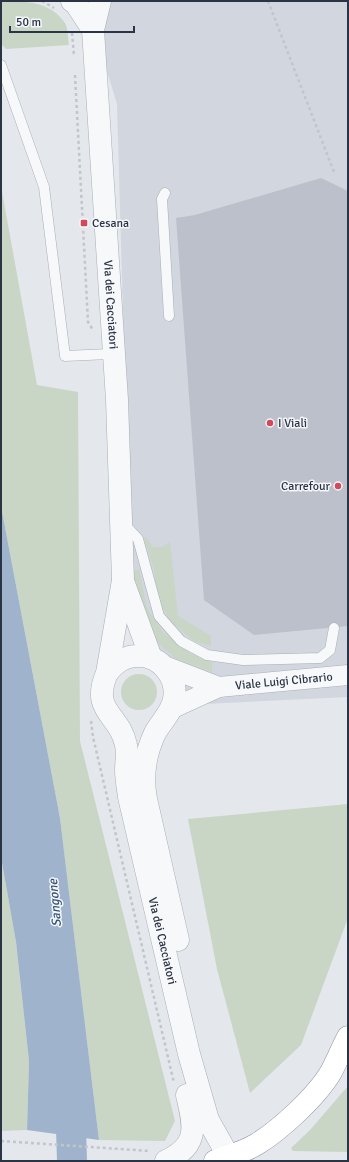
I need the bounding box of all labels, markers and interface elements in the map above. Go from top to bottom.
scale bar [10,8,134,34]
text: 50 m [16,15,41,30]
place label: Cesana [92,216,129,231]
marker: Cesana [79,218,89,228]
street label: Via dei Cacciatori [100,260,121,350]
place label: I Viali [278,416,307,431]
marker: I Viali [265,418,275,428]
place label: Carrefour [281,479,331,494]
marker: Carrefour [333,481,343,491]
street label: Viale Luigi Cibrario [235,669,333,693]
water label: Sangone [45,877,65,928]
street label: Via dei Cacciatori [145,896,180,986]

